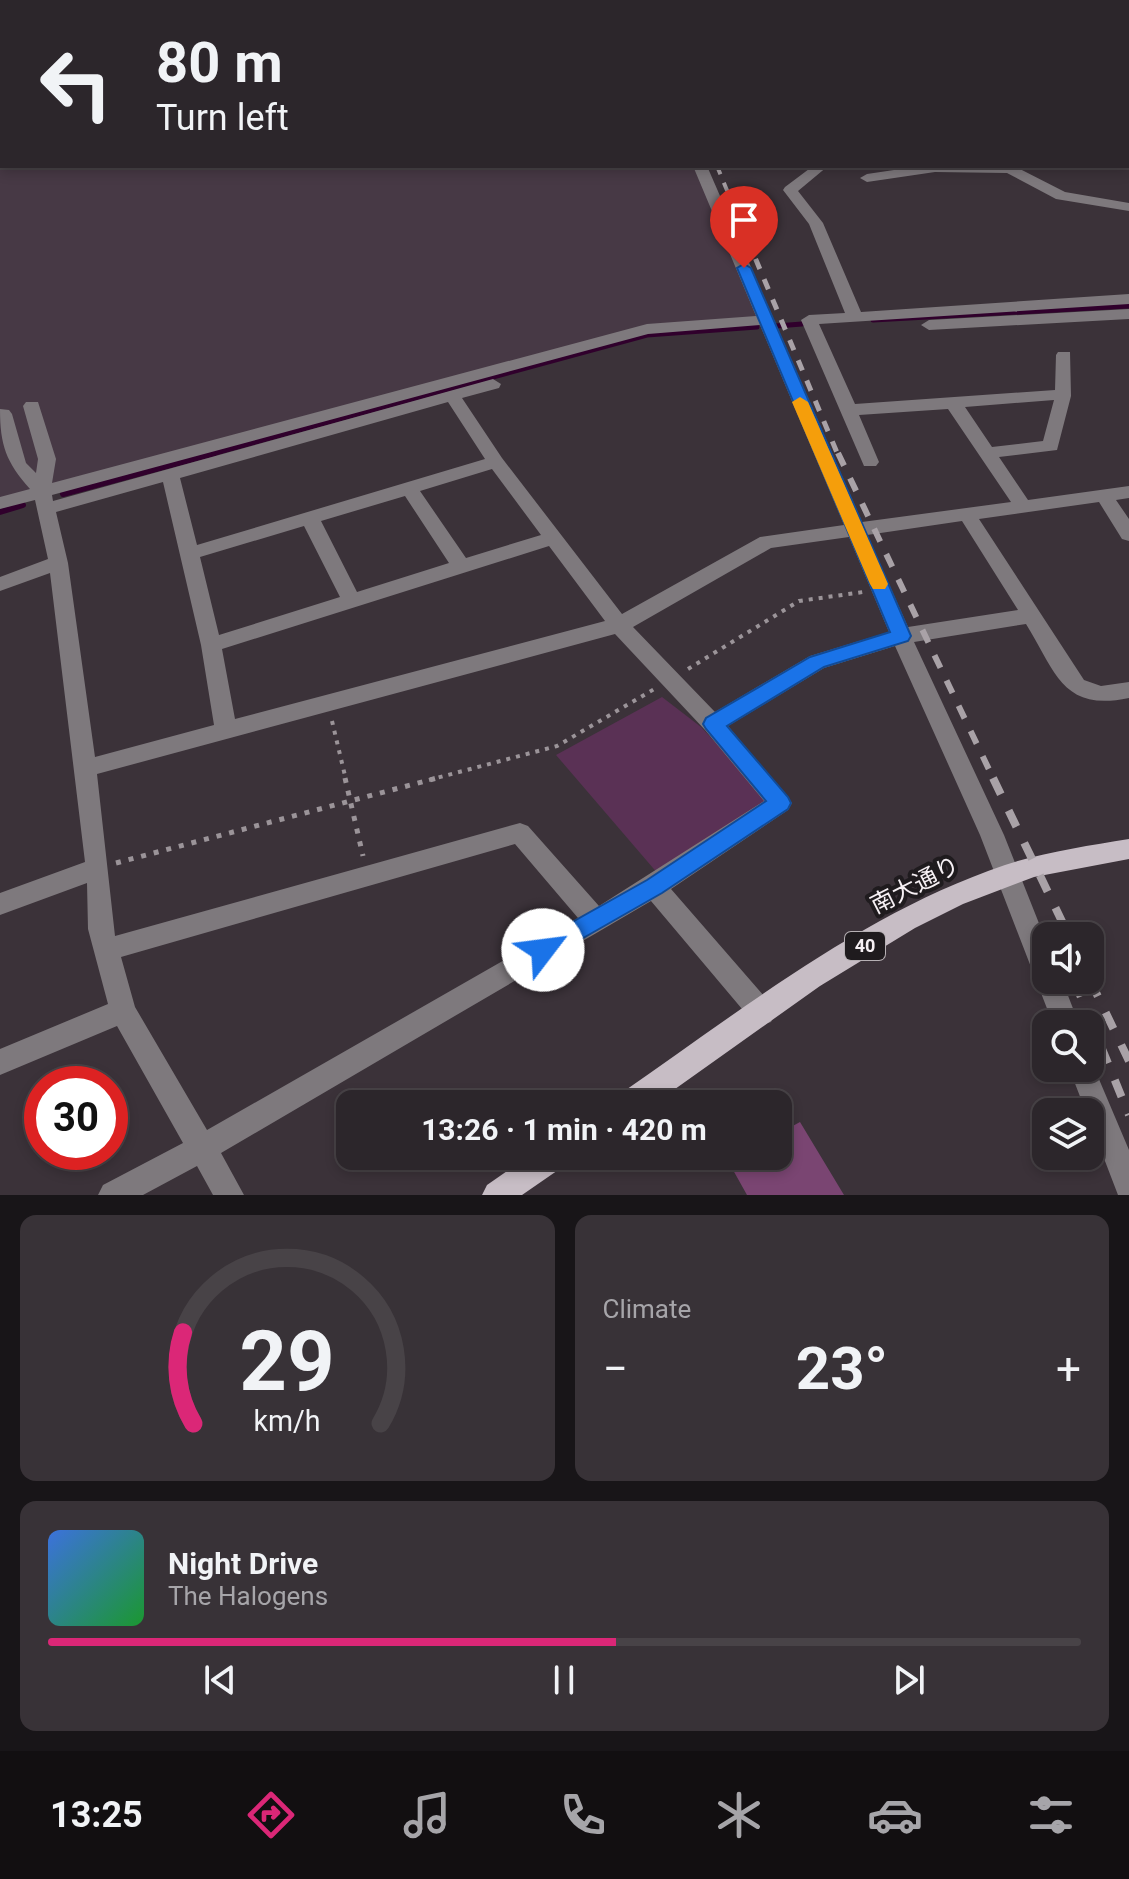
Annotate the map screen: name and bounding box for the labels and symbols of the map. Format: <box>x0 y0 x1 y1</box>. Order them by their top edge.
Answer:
pin <box>710 186 778 268</box>
street label: 南大通り <box>866 851 964 919</box>
position arrow <box>501 908 585 992</box>
road number: 40 <box>845 932 885 960</box>
speed limit sign: 30 <box>24 1066 128 1170</box>

